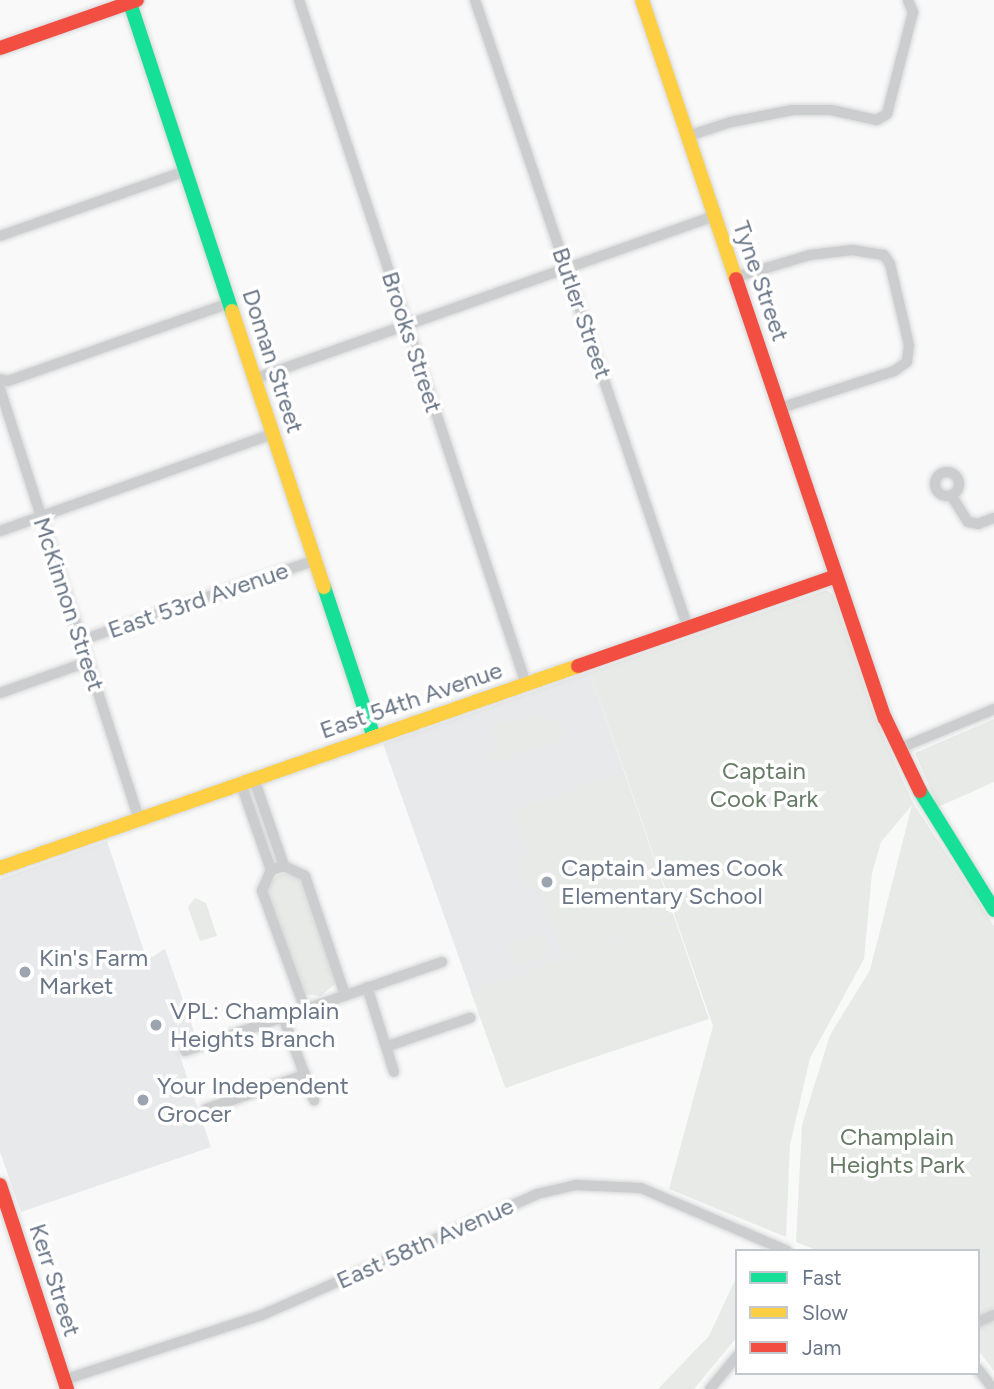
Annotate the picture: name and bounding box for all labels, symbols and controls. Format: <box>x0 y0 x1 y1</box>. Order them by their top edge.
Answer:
street label: Tyne Street <box>727 217 795 345</box>
street label: Butler Street <box>546 244 618 382</box>
street label: Brooks Street <box>376 268 448 416</box>
street label: Doman Street <box>236 285 310 437</box>
street label: McKinnon Street <box>27 514 111 694</box>
street label: East 53rd Avenue <box>104 556 292 644</box>
street label: East 54th Avenue <box>316 655 506 745</box>
park label: Captain Cook Park <box>710 757 818 813</box>
place label: Captain James Cook Elementary School <box>561 854 783 910</box>
marker: Captain James Cook Elementary School <box>539 874 555 890</box>
place label: Kin's Farm Market <box>39 944 148 1000</box>
marker: Kin's Farm Market <box>17 964 33 980</box>
place label: VPL: Champlain Heights Branch <box>170 997 339 1053</box>
marker: VPL: Champlain Heights Branch <box>148 1017 164 1033</box>
place label: Your Independent Grocer <box>157 1072 349 1128</box>
marker: Your Independent Grocer <box>135 1092 151 1108</box>
park label: Champlain Heights Park <box>829 1123 965 1179</box>
street label: East 58th Avenue <box>332 1191 518 1295</box>
street label: Kerr Street <box>23 1220 87 1340</box>
legend <box>735 1249 980 1375</box>
text: Fast <box>802 1265 842 1290</box>
text: Slow <box>802 1300 848 1325</box>
text: Jam <box>802 1335 841 1360</box>

